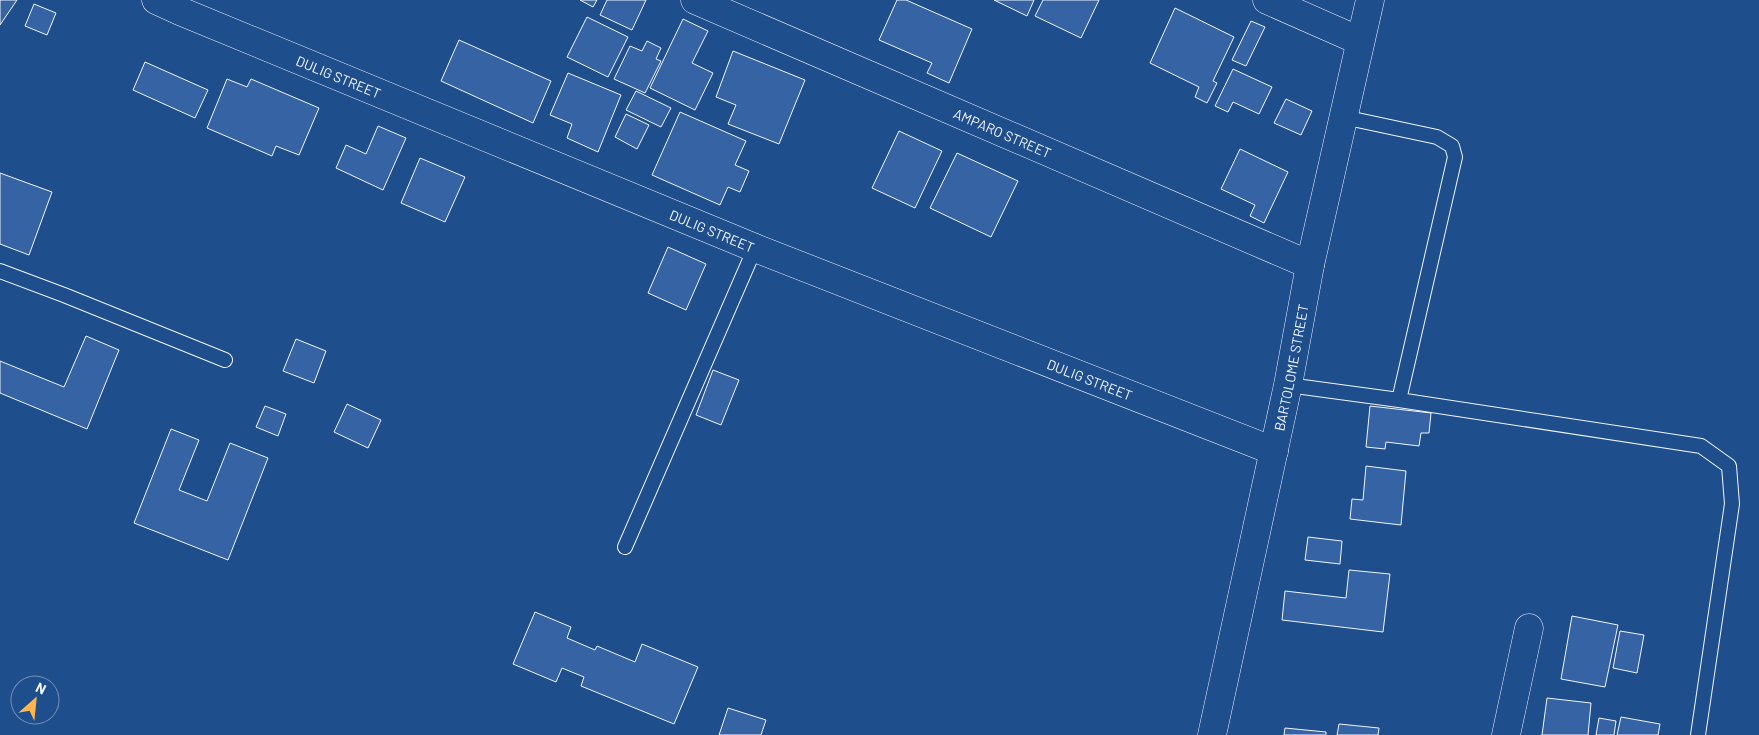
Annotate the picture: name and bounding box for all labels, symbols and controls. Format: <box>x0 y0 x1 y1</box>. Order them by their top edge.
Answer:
street label: DULIG STREET <box>294 51 384 101</box>
street label: AMPARO STREET <box>951 104 1054 161</box>
street label: DULIG STREET <box>667 205 757 255</box>
street label: BARTOLOME STREET <box>1270 303 1311 432</box>
street label: DULIG STREET <box>1045 355 1135 403</box>
north arrow <box>10 675 60 725</box>
text: N <box>33 678 49 698</box>

